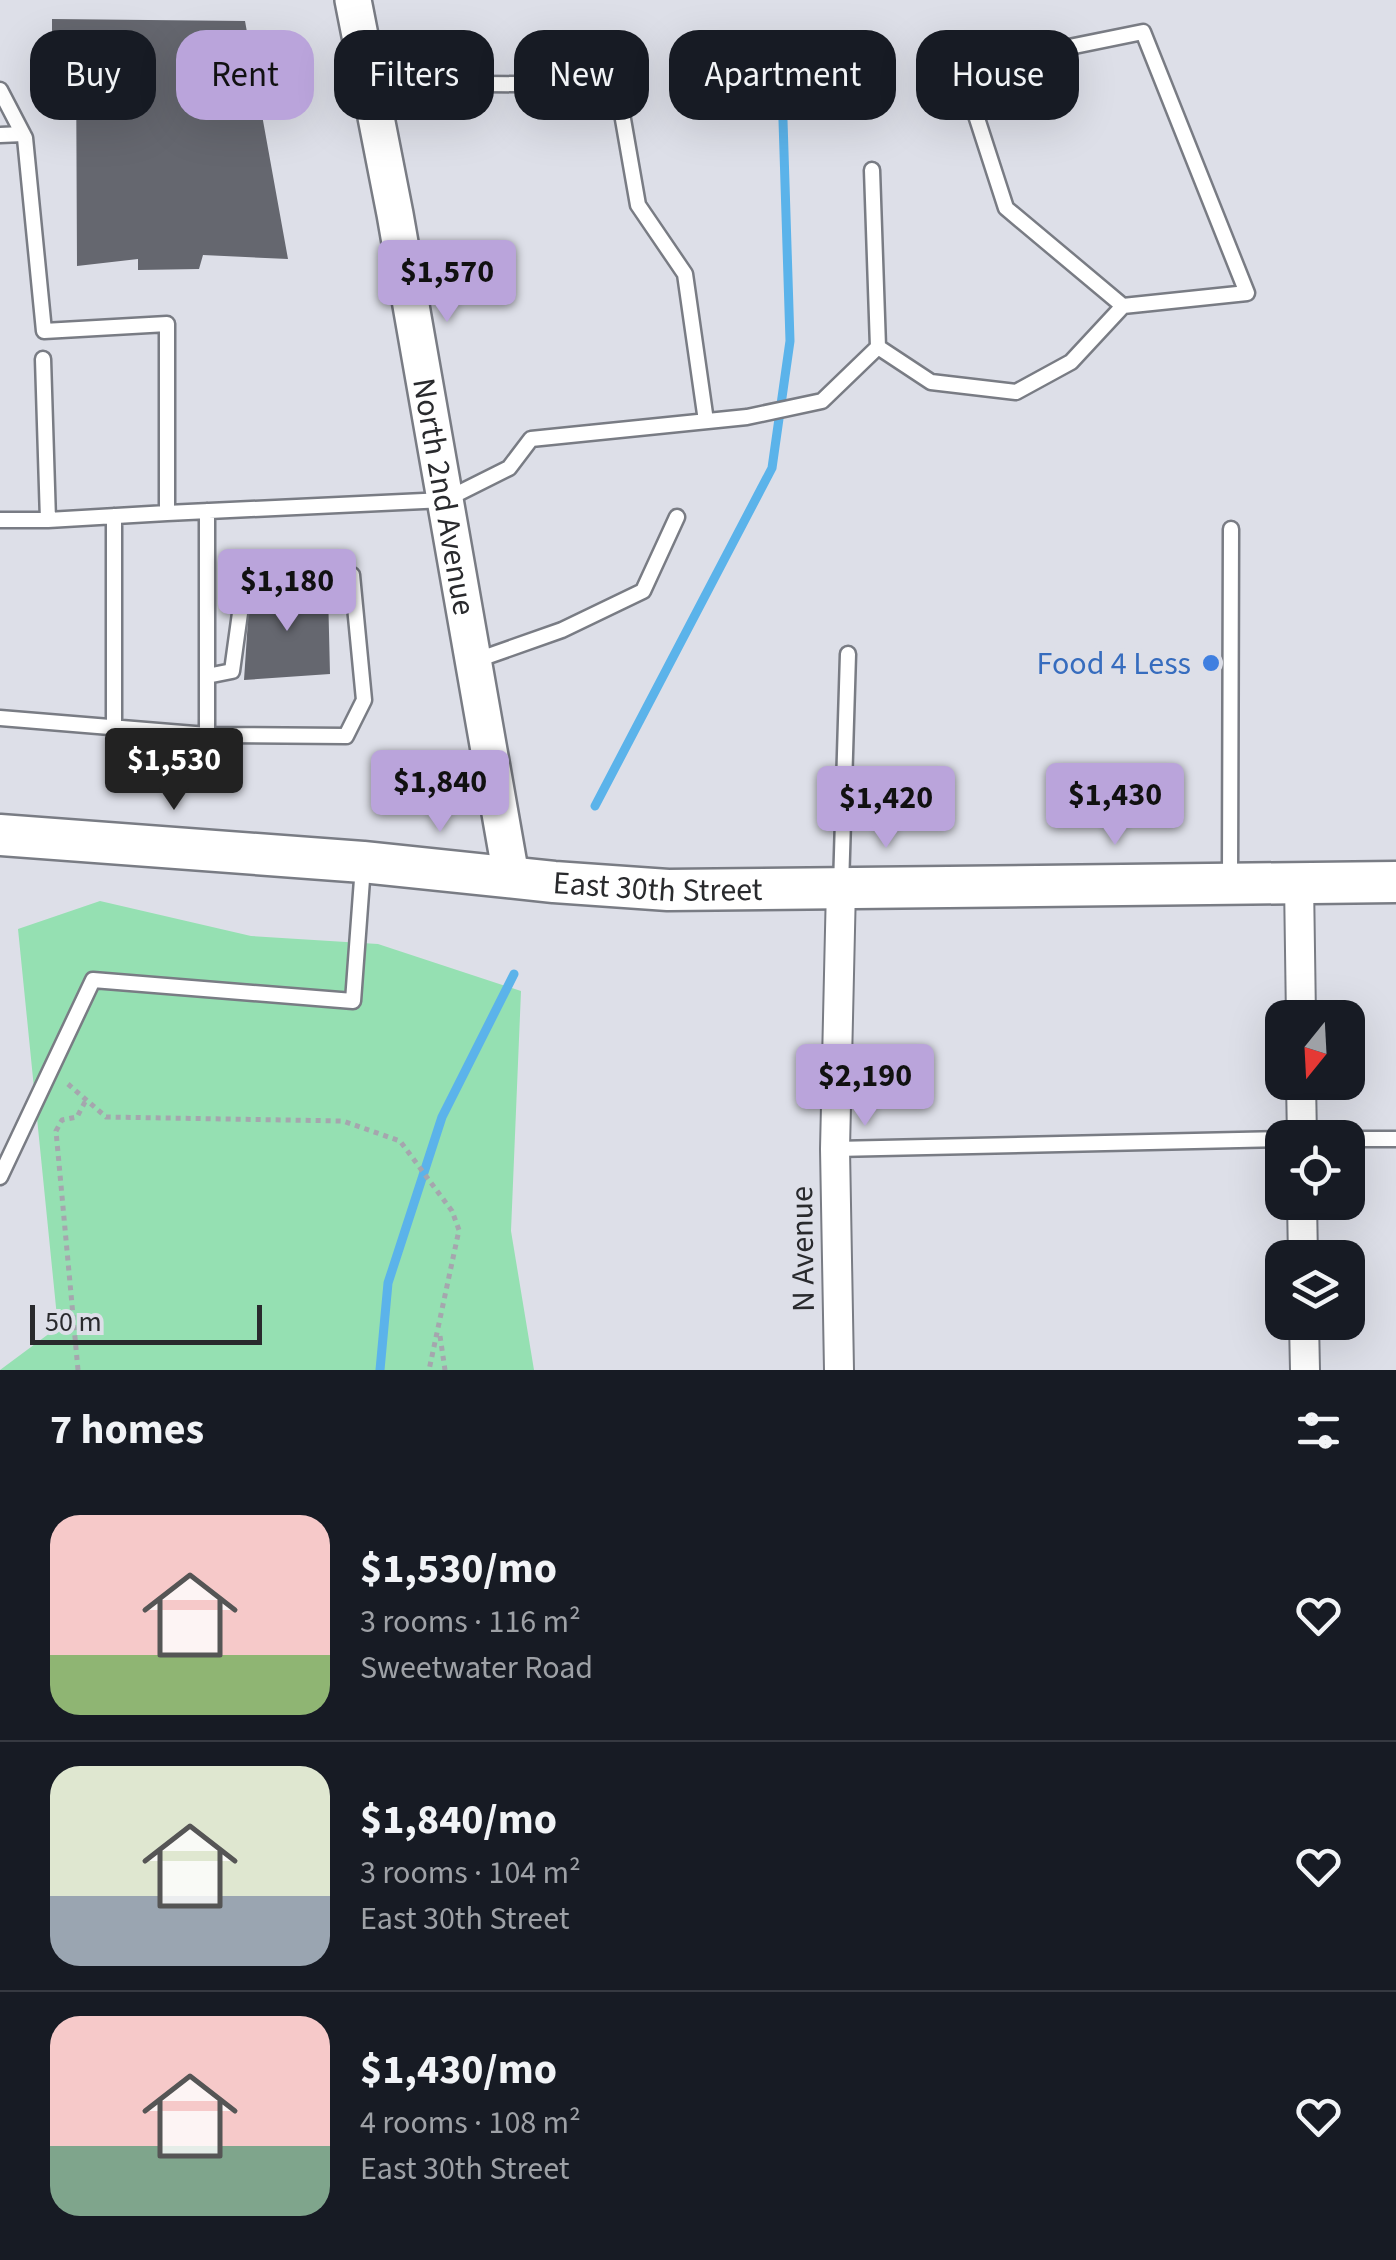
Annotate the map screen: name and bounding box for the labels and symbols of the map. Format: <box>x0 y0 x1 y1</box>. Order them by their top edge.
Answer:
pin: $1,570 <box>366 240 528 325</box>
street label: North 2nd Avenue <box>400 375 487 619</box>
pin: $1,180 <box>206 549 368 634</box>
place label: Food 4 Less <box>1037 641 1191 687</box>
marker: Food 4 Less <box>1200 652 1222 674</box>
pin: $1,530 <box>93 728 255 813</box>
pin: $1,840 <box>359 750 521 835</box>
pin: $1,430 <box>1034 763 1196 848</box>
pin: $1,420 <box>805 766 967 851</box>
street label: East 30th Street <box>551 860 763 914</box>
north arrow <box>1265 1000 1365 1100</box>
pin: $2,190 <box>784 1044 946 1129</box>
street label: N Avenue <box>779 1186 827 1312</box>
scale bar <box>30 1300 262 1344</box>

